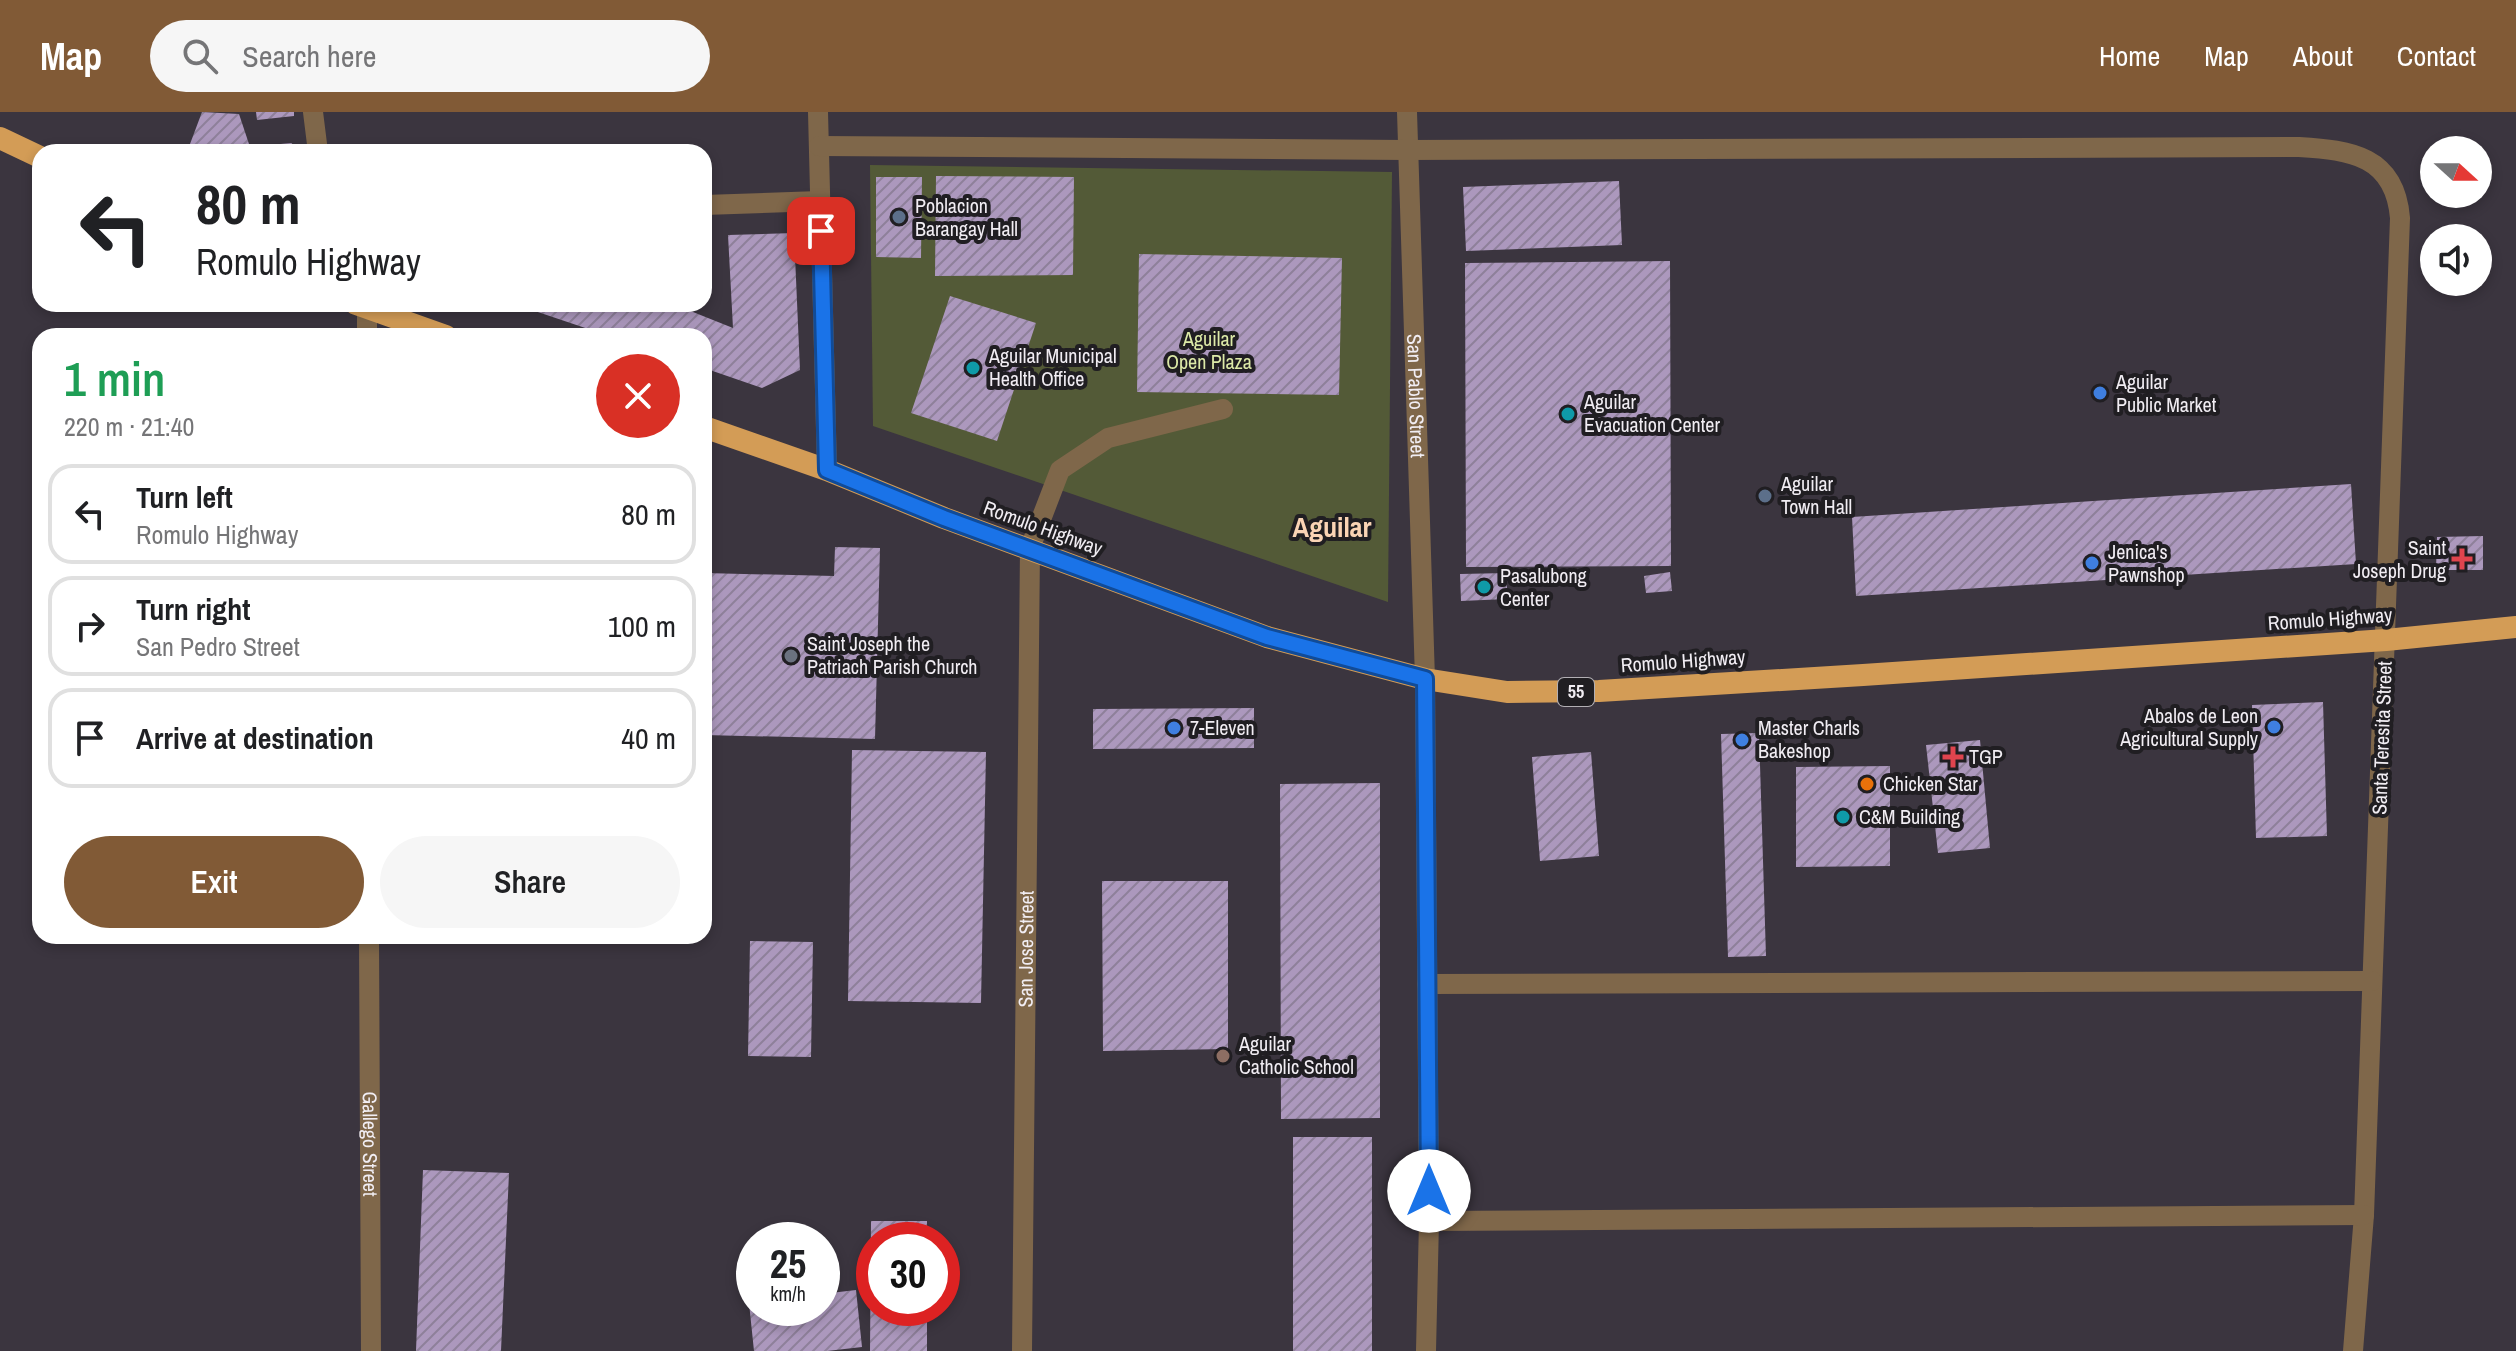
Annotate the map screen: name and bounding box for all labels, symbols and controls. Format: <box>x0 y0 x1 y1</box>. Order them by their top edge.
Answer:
search box <box>150 20 710 92</box>
text: Map <box>40 31 102 82</box>
icon: search <box>178 34 222 78</box>
text: Search here <box>242 36 376 76</box>
text: Home <box>2099 37 2160 75</box>
text: Map <box>2204 37 2249 75</box>
text: About <box>2293 37 2353 75</box>
text: Contact <box>2397 37 2476 75</box>
north arrow <box>2420 136 2492 208</box>
map controls <box>2420 136 2492 296</box>
text: 80 m <box>196 166 301 241</box>
icon: left <box>64 176 168 280</box>
place label: Poblacion Barangay Hall <box>915 192 1018 242</box>
pin <box>787 197 855 265</box>
marker: Poblacion Barangay Hall <box>890 208 908 226</box>
icon: arrive <box>799 209 843 253</box>
button: sound <box>2420 224 2492 296</box>
text: Romulo Highway <box>196 238 421 286</box>
park label: Aguilar Open Plaza <box>1166 325 1252 375</box>
street label: San Pablo Street <box>1401 333 1432 459</box>
place label: Aguilar Municipal Health Office <box>988 342 1117 392</box>
text: 1 min <box>64 346 165 411</box>
button: close <box>596 354 680 438</box>
marker: Aguilar Municipal Health Office <box>964 359 982 377</box>
place label: Aguilar Public Market <box>2115 368 2217 418</box>
marker: Aguilar Public Market <box>2091 384 2109 402</box>
place label: Aguilar Evacuation Center <box>1583 388 1720 438</box>
marker: Aguilar Evacuation Center <box>1559 405 1577 423</box>
text: 220 m · 21:40 <box>64 409 194 444</box>
place label: Aguilar Town Hall <box>1780 470 1852 520</box>
text: Turn left <box>136 477 233 517</box>
marker: Aguilar Town Hall <box>1756 487 1774 505</box>
icon: left <box>68 492 112 536</box>
street label: Romulo Highway <box>980 493 1107 562</box>
text: 80 m <box>621 494 676 534</box>
district label: Aguilar <box>1292 508 1372 546</box>
text: Romulo Highway <box>136 517 298 552</box>
place label: Saint Joseph Drug <box>2353 534 2446 584</box>
place label: Jenica's Pawnshop <box>2108 538 2185 588</box>
marker: Saint Joseph Drug <box>2453 550 2471 568</box>
marker: Jenica's Pawnshop <box>2083 554 2101 572</box>
place label: Pasalubong Center <box>1500 562 1587 612</box>
marker: Pasalubong Center <box>1475 578 1493 596</box>
text: Turn right <box>136 589 250 629</box>
street label: Romulo Highway <box>2267 601 2394 636</box>
icon: right <box>68 604 112 648</box>
text: 100 m <box>608 606 676 646</box>
text: San Pedro Street <box>136 629 300 664</box>
place label: Saint Joseph the Patriach Parish Church <box>807 630 977 680</box>
street label: Romulo Highway <box>1620 643 1747 678</box>
marker: Saint Joseph the Patriach Parish Church <box>782 647 800 665</box>
street label: Santa Teresita Street <box>2365 660 2398 815</box>
road number: 55 <box>1558 678 1594 706</box>
place label: Abalos de Leon Agricultural Supply <box>2119 702 2259 752</box>
place label: 7-Eleven <box>1190 714 1255 741</box>
place label: Master Charls Bakeshop <box>1758 714 1860 764</box>
icon: arrive <box>68 716 112 760</box>
text: Arrive at destination <box>136 718 374 758</box>
text: 40 m <box>621 718 676 758</box>
marker: Abalos de Leon Agricultural Supply <box>2265 718 2283 736</box>
marker: 7-Eleven <box>1165 719 1183 737</box>
marker: Master Charls Bakeshop <box>1733 731 1751 749</box>
place label: TGP <box>1969 743 2003 770</box>
marker: TGP <box>1944 748 1962 766</box>
place label: Chicken Star <box>1883 770 1978 797</box>
marker: Chicken Star <box>1858 775 1876 793</box>
place label: C&M Building <box>1859 803 1960 830</box>
marker: C&M Building <box>1834 808 1852 826</box>
button: Exit <box>64 836 364 928</box>
button: Share <box>380 836 680 928</box>
street label: San Jose Street <box>1011 890 1040 1008</box>
place label: Aguilar Catholic School <box>1238 1030 1354 1080</box>
marker: Aguilar Catholic School <box>1214 1047 1232 1065</box>
street label: Gallego Street <box>357 1091 384 1197</box>
position arrow <box>1387 1149 1471 1233</box>
speed limit sign: 30 <box>856 1222 960 1326</box>
text: 25 <box>770 1237 806 1290</box>
text: km/h <box>770 1280 806 1307</box>

